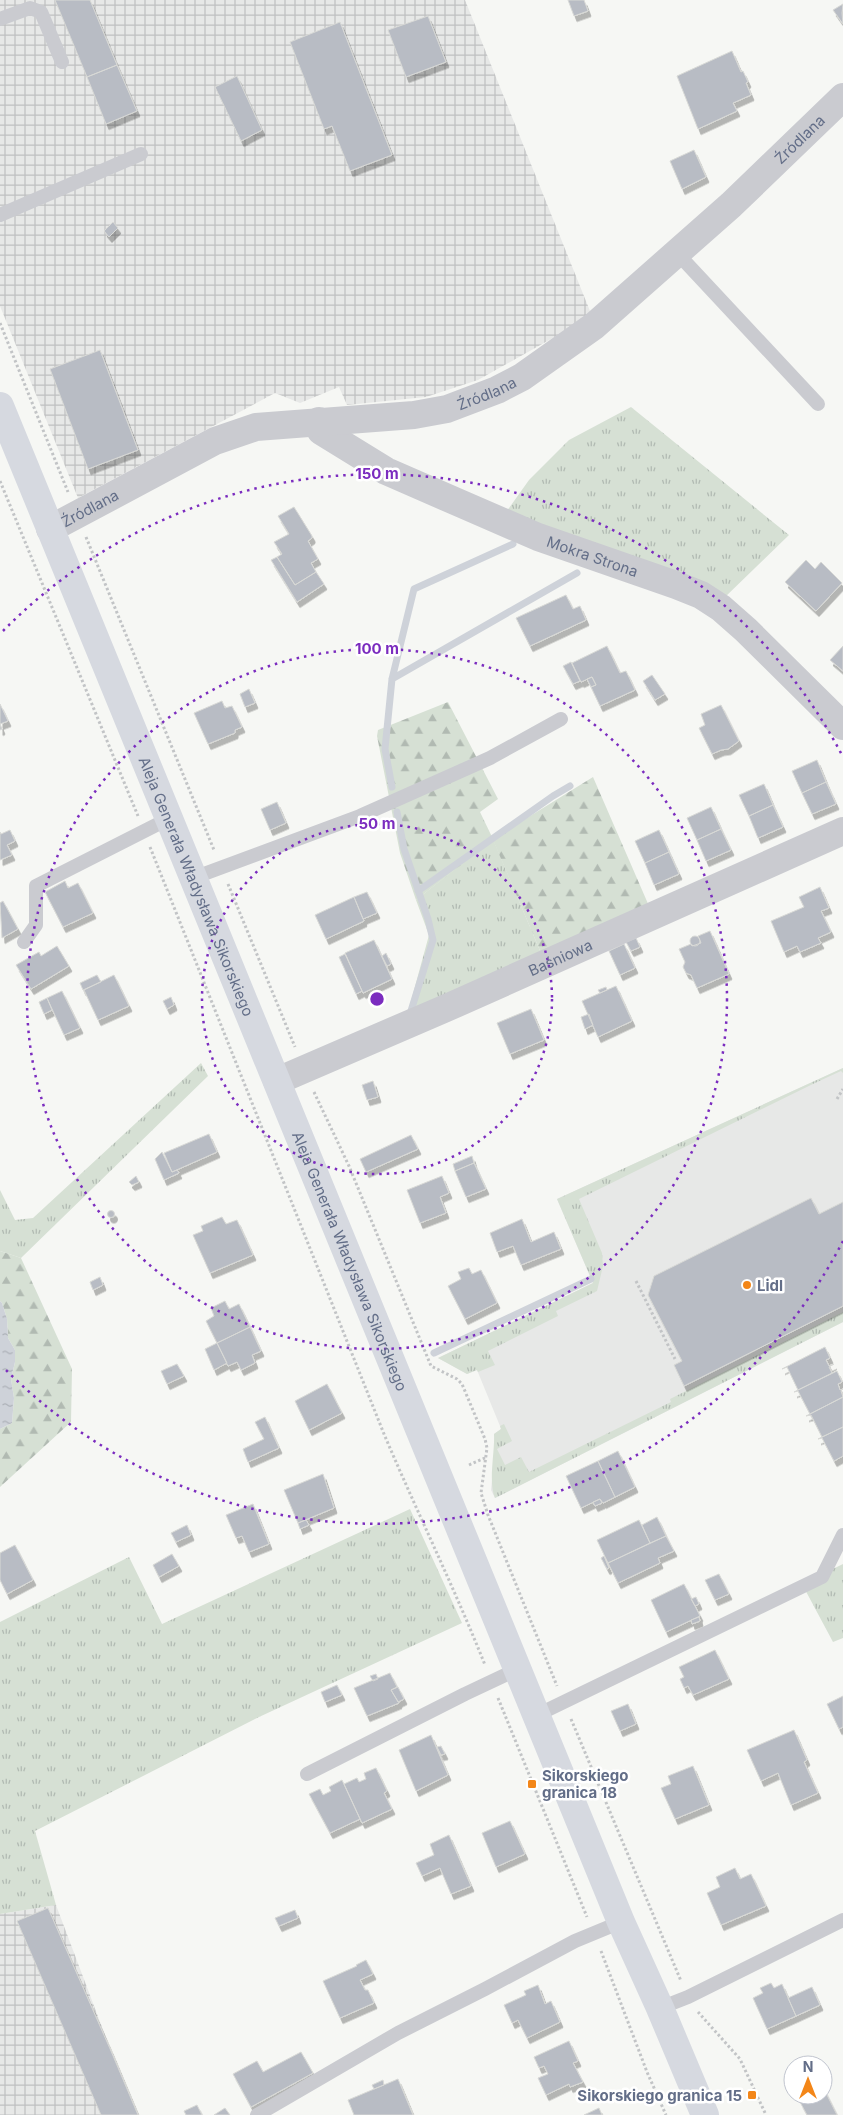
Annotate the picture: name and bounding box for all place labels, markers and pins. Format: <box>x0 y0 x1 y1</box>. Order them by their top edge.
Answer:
centre of rings <box>368 990 386 1008</box>
place label: Lidl <box>757 1276 783 1295</box>
marker: Lidl <box>741 1279 753 1291</box>
place label: Sikorskiego granica 18 <box>542 1766 628 1802</box>
marker: Sikorskiego granica 18 <box>526 1778 538 1790</box>
place label: Sikorskiego granica 15 <box>577 2086 742 2105</box>
marker: Sikorskiego granica 15 <box>746 2089 758 2101</box>

